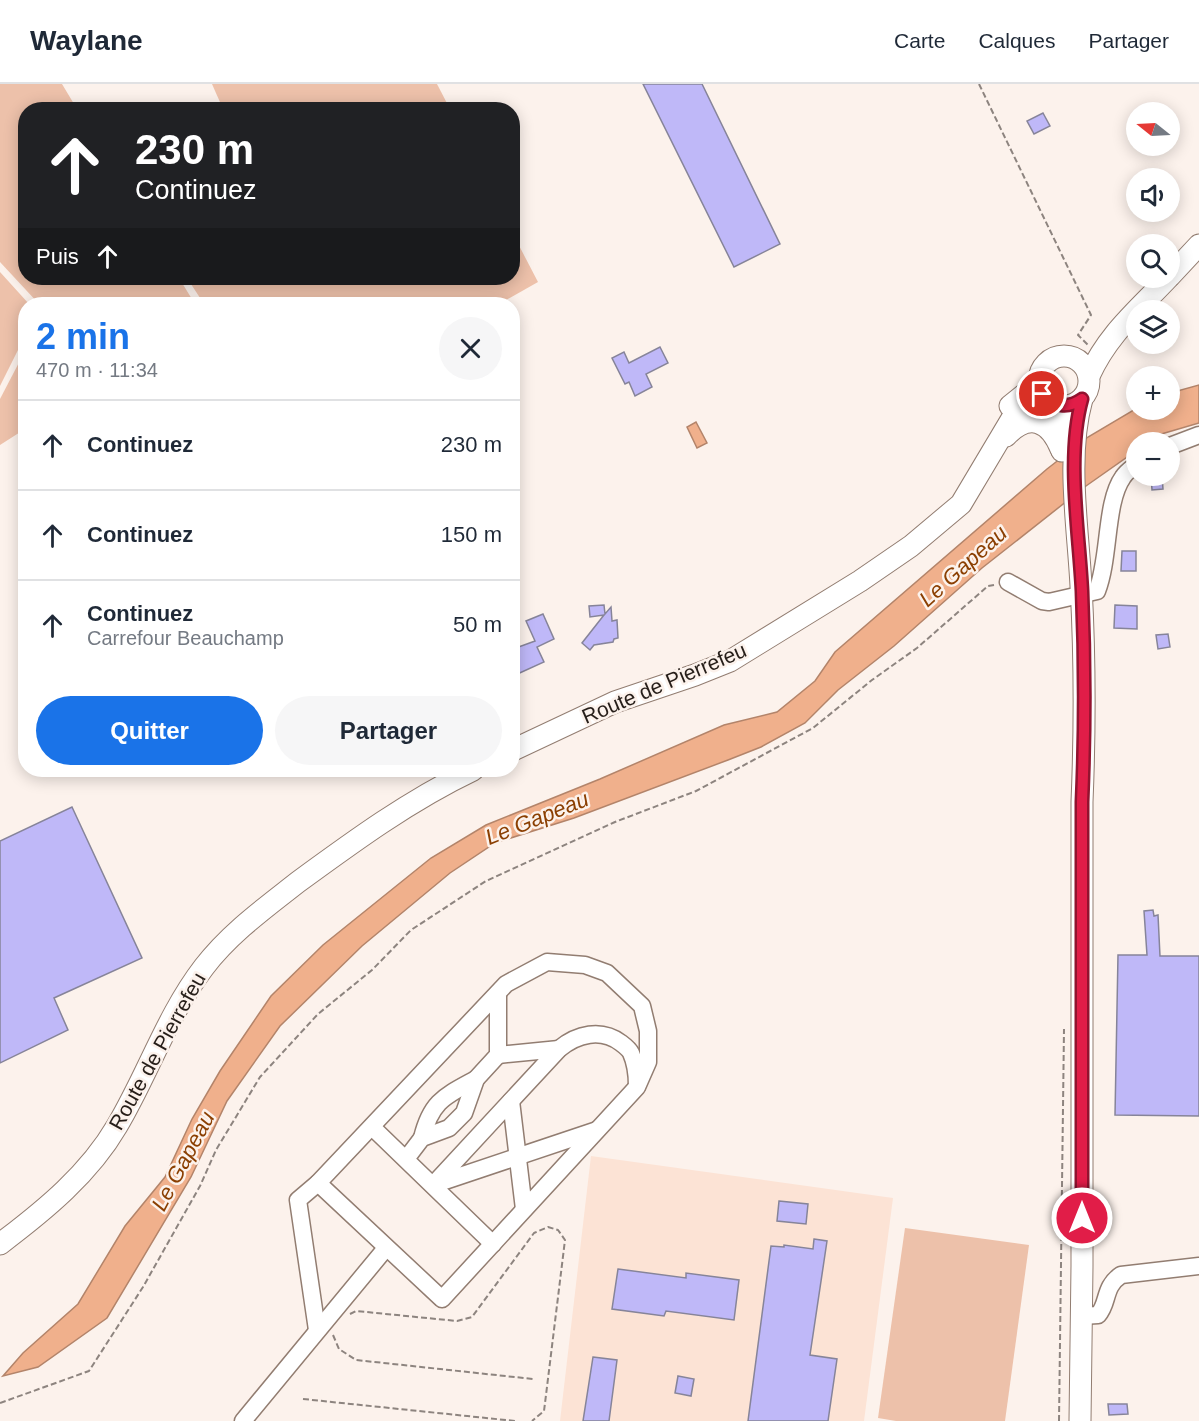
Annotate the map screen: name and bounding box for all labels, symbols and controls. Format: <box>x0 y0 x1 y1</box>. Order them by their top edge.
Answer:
text: Waylane <box>30 25 143 56</box>
text: Carte <box>894 29 945 52</box>
text: Calques <box>978 29 1055 52</box>
text: Partager <box>1088 29 1169 52</box>
north arrow <box>1126 102 1180 156</box>
map controls <box>1126 102 1180 486</box>
icon: ahead <box>36 126 114 204</box>
text: 230 m <box>135 126 254 173</box>
button: sound <box>1126 168 1180 222</box>
text: Continuez <box>135 175 257 205</box>
button: search <box>1126 234 1180 288</box>
icon: ahead <box>91 240 124 273</box>
text: Puis <box>36 244 79 269</box>
button: layers <box>1126 300 1180 354</box>
text: 2 min <box>36 316 130 357</box>
button: close <box>439 317 502 380</box>
text: 470 m · 11:34 <box>36 359 158 381</box>
button: + <box>1126 366 1180 420</box>
pin <box>1016 368 1067 419</box>
icon: arrive <box>1025 377 1058 410</box>
icon: ahead <box>36 429 69 462</box>
text: Continuez <box>87 432 193 457</box>
text: 230 m <box>441 432 502 457</box>
button: − <box>1126 432 1180 486</box>
icon: ahead <box>36 519 69 552</box>
water label: Le Gapeau <box>914 520 1012 612</box>
text: Continuez <box>87 522 193 547</box>
text: 150 m <box>441 522 502 547</box>
text: Continuez <box>87 601 193 626</box>
icon: ahead <box>36 609 69 642</box>
text: 50 m <box>453 612 502 637</box>
text: Carrefour Beauchamp <box>87 627 284 649</box>
street label: Route de Pierrefeu <box>578 638 750 728</box>
button: Quitter <box>36 696 263 765</box>
button: Partager <box>275 696 502 765</box>
water label: Le Gapeau <box>482 786 592 850</box>
street label: Route de Pierrefeu <box>104 968 210 1134</box>
water label: Le Gapeau <box>146 1107 220 1215</box>
position arrow <box>1050 1186 1114 1250</box>

